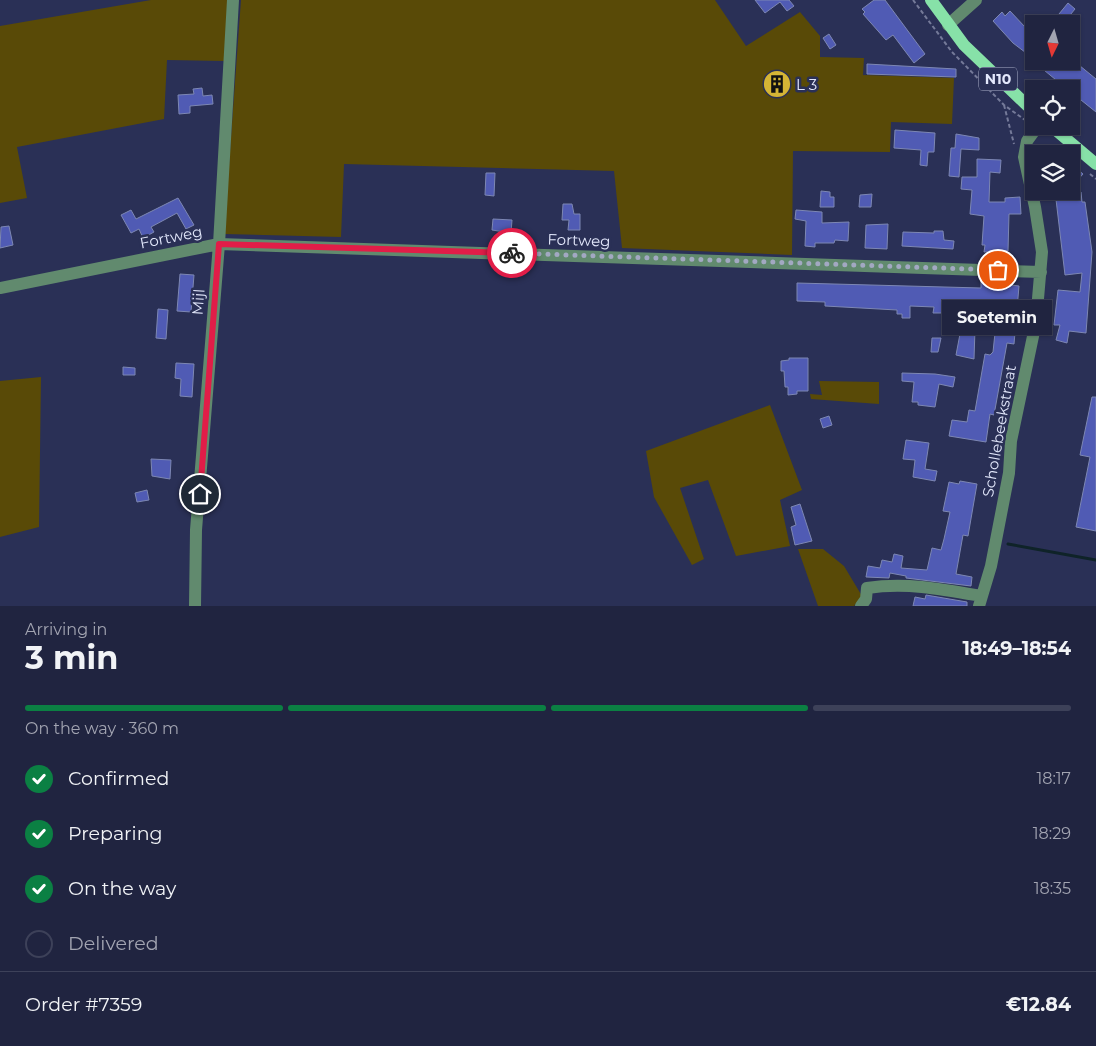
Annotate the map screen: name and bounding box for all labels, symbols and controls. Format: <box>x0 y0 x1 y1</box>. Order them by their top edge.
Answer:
north arrow <box>1025 15 1080 70</box>
map controls <box>1025 15 1080 200</box>
road number: N10 <box>979 68 1017 90</box>
building icon: L 3 <box>762 69 792 99</box>
place label: L 3 <box>796 75 817 94</box>
button: locate <box>1025 80 1080 135</box>
button: layers <box>1025 145 1080 200</box>
street label: Fortweg <box>138 222 204 252</box>
courier <box>487 228 537 278</box>
street label: Fortweg <box>547 229 611 251</box>
icon: bike <box>498 239 526 267</box>
pin <box>977 249 1019 291</box>
icon: bag <box>984 256 1012 284</box>
street label: Mijl <box>188 288 208 316</box>
callout: Soetemin <box>943 300 1053 335</box>
text: Soetemin <box>957 308 1037 327</box>
street label: Schollebeekstraat <box>978 363 1020 499</box>
pin <box>179 473 221 515</box>
icon: home <box>186 480 214 508</box>
text: Arriving in <box>25 620 107 639</box>
text: 18:49–18:54 <box>962 637 1071 660</box>
text: 3 min <box>25 638 118 677</box>
text: On the way · 360 m <box>25 719 179 738</box>
icon: check <box>25 765 53 793</box>
text: Confirmed <box>68 767 169 790</box>
text: 18:17 <box>1036 769 1071 788</box>
icon: check <box>25 820 53 848</box>
text: Preparing <box>68 822 163 845</box>
text: 18:29 <box>1033 824 1071 843</box>
icon: check <box>25 875 53 903</box>
text: On the way <box>68 877 176 900</box>
text: 18:35 <box>1034 879 1071 898</box>
text: Delivered <box>68 932 159 955</box>
text: Order #7359 <box>25 993 142 1016</box>
text: €12.84 <box>1006 993 1071 1016</box>

